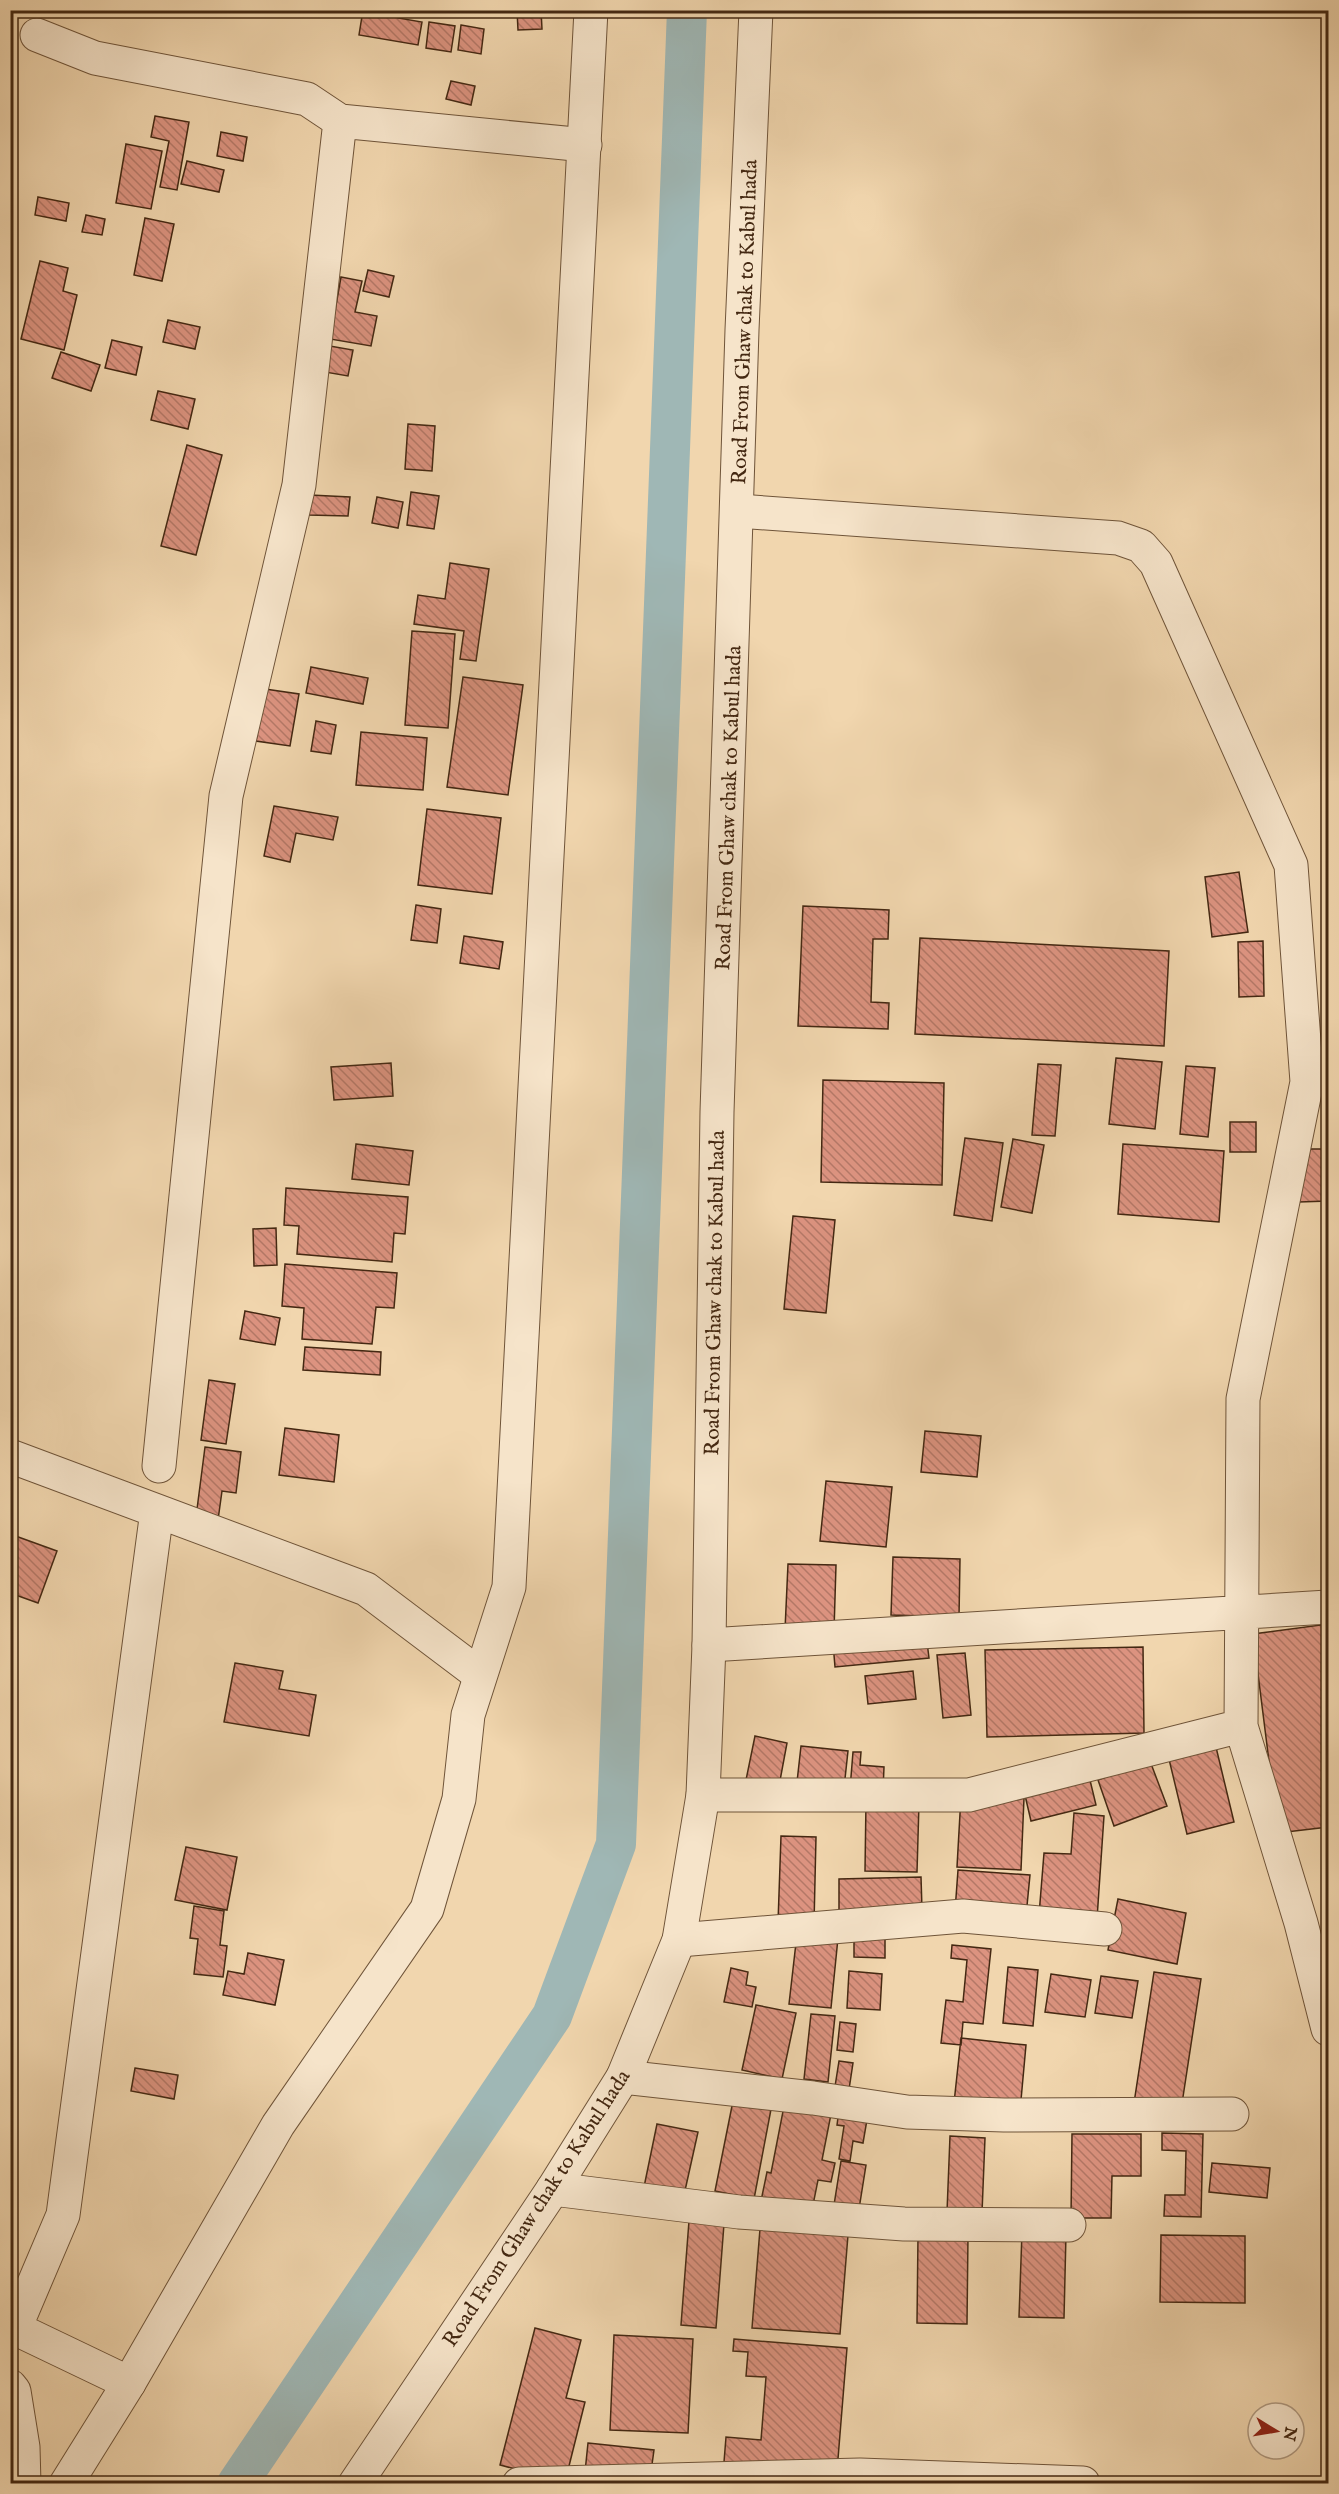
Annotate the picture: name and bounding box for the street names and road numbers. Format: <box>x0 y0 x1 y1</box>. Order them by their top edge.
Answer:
street label: Road From Ghaw chak to Kabul hada <box>726 158 765 485</box>
street label: Road From Ghaw chak to Kabul hada <box>710 644 749 971</box>
street label: Road From Ghaw chak to Kabul hada <box>699 1129 732 1456</box>
street label: Road From Ghaw chak to Kabul hada <box>437 2064 638 2353</box>

